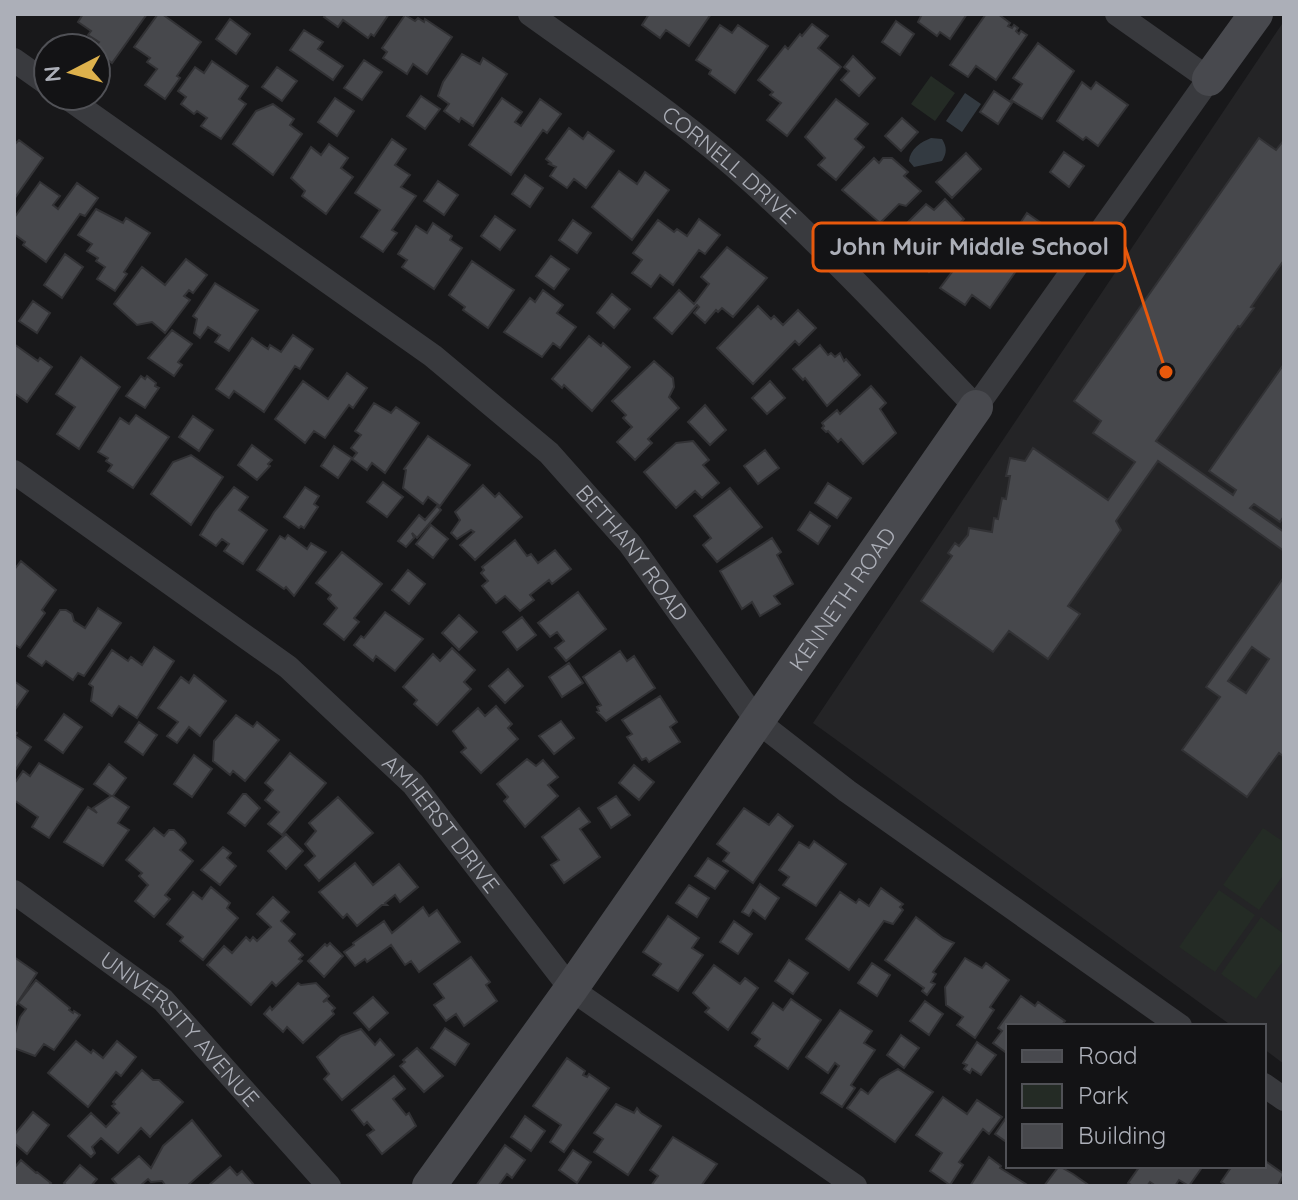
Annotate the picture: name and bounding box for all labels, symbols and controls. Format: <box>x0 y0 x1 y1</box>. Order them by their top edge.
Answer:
north arrow <box>32 32 112 112</box>
text: N <box>37 65 67 84</box>
street label: CORNELL DRIVE <box>657 100 802 230</box>
callout: John Muir Middle School <box>813 223 1125 271</box>
text: John Muir Middle School <box>829 231 1109 261</box>
street label: BETHANY ROAD <box>570 479 695 626</box>
street label: KENNETH ROAD <box>783 522 902 676</box>
street label: AMHERST DRIVE <box>377 749 506 898</box>
street label: UNIVERSITY AVENUE <box>95 945 265 1112</box>
legend <box>1006 1024 1266 1168</box>
text: Road <box>1078 1040 1138 1070</box>
text: Park <box>1078 1080 1129 1110</box>
text: Building <box>1078 1120 1166 1150</box>

